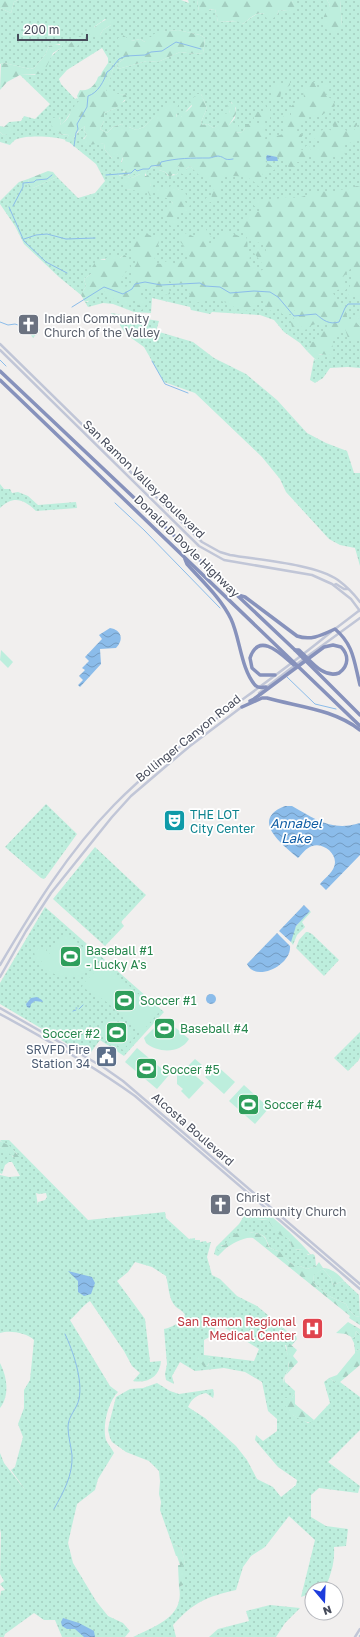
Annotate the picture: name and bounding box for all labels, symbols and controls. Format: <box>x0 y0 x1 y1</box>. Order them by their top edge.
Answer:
scale bar <box>18 16 87 42</box>
text: 200 m <box>24 22 59 37</box>
place label: Indian Community Church of the Valley <box>44 311 160 340</box>
church icon: Indian Community Church of the Valley <box>16 312 42 338</box>
street label: San Ramon Valley Boulevard <box>80 417 208 541</box>
street label: Donald D Doyle Highway <box>131 492 243 600</box>
street label: Bollinger Canyon Road <box>132 691 244 785</box>
place label: THE LOT City Center <box>190 807 255 836</box>
theatre icon: THE LOT City Center <box>161 808 187 834</box>
water label: Annabel Lake <box>270 815 323 846</box>
place label: Baseball #1 - Lucky A's <box>86 943 153 972</box>
sports icon: Baseball #1 - Lucky A's <box>57 944 83 970</box>
sports icon: Soccer #1 <box>112 987 138 1013</box>
place label: Soccer #1 <box>140 993 197 1008</box>
sports icon: Baseball #4 <box>152 1015 178 1041</box>
sports icon: Soccer #2 <box>103 1020 129 1046</box>
place label: Baseball #4 <box>180 1021 248 1036</box>
place label: Soccer #2 <box>42 1026 100 1041</box>
place label: SRVFD Fire Station 34 <box>26 1042 90 1071</box>
public building icon: SRVFD Fire Station 34 <box>93 1043 119 1069</box>
sports icon: Soccer #5 <box>134 1056 160 1082</box>
place label: Soccer #5 <box>162 1062 220 1077</box>
street label: Alcosta Boulevard <box>149 1089 237 1169</box>
sports icon: Soccer #4 <box>236 1091 262 1117</box>
place label: Soccer #4 <box>264 1097 322 1112</box>
place label: Christ Community Church <box>236 1190 347 1219</box>
church icon: Christ Community Church <box>207 1191 233 1217</box>
place label: San Ramon Regional Medical Center <box>177 1314 296 1343</box>
hospital icon: San Ramon Regional Medical Center <box>299 1315 325 1341</box>
north arrow <box>304 1581 344 1621</box>
text: N <box>321 1603 333 1618</box>

